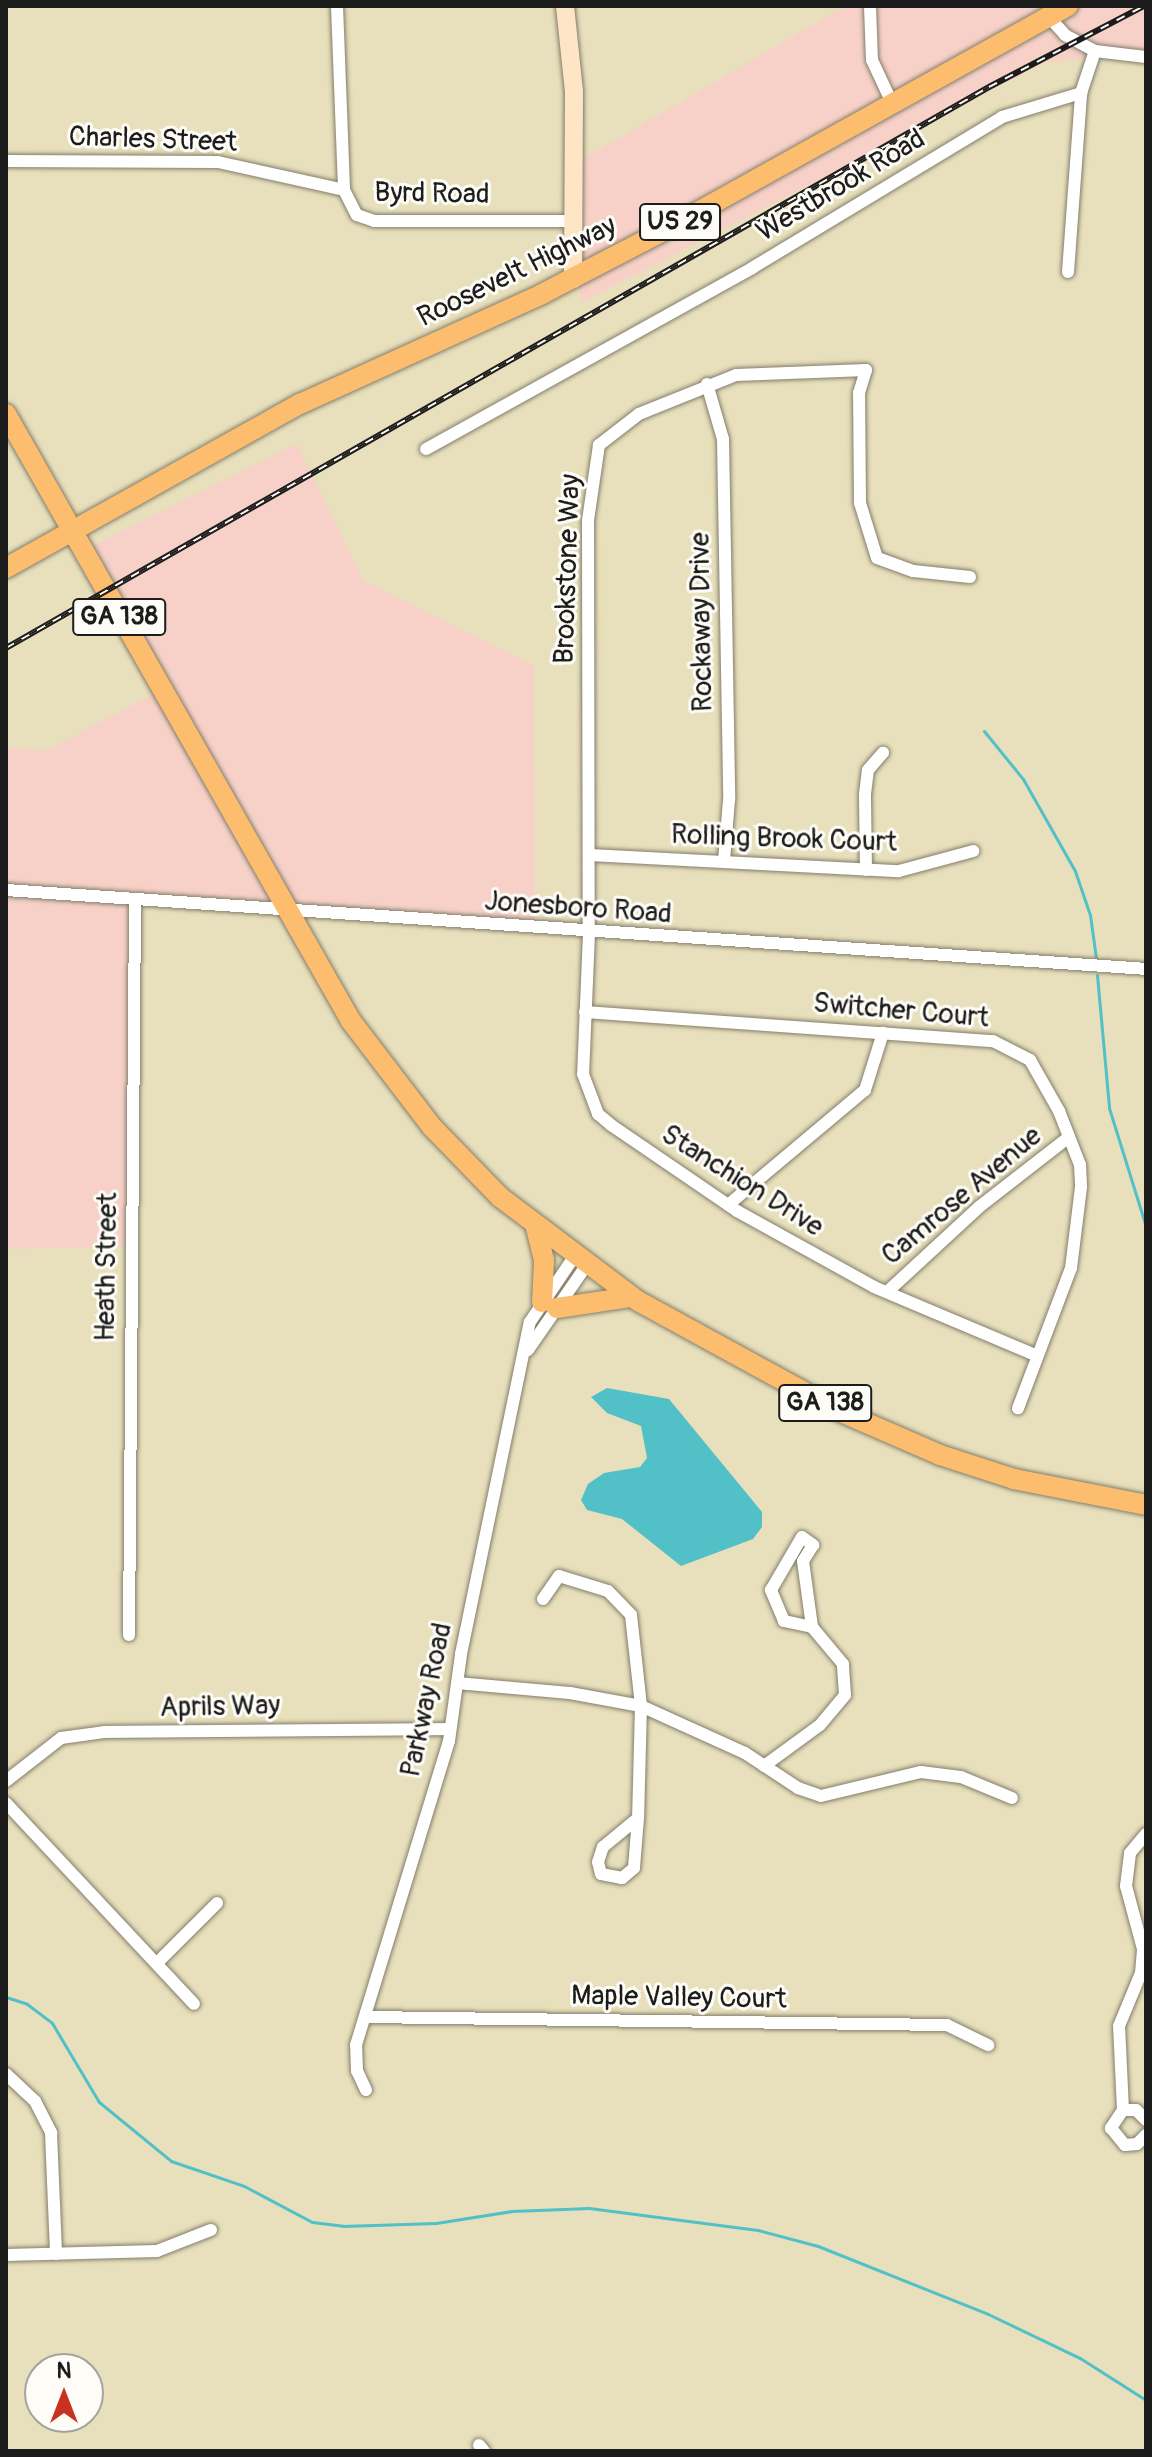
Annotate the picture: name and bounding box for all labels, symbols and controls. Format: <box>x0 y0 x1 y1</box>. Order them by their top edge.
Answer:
street label: Charles Street <box>68 120 238 160</box>
street label: Westbrook Road <box>751 123 931 249</box>
street label: Byrd Road <box>374 176 490 212</box>
road number: US 29 <box>638 200 722 244</box>
street label: Roosevelt Highway <box>412 209 622 335</box>
street label: Brookstone Way <box>548 473 588 665</box>
street label: Rockaway Drive <box>684 532 720 712</box>
road number: GA 138 <box>71 595 167 639</box>
street label: Rolling Brook Court <box>670 818 898 860</box>
street label: Jonesboro Road <box>483 885 673 931</box>
street label: Switcher Court <box>812 987 990 1035</box>
street label: Stanchion Drive <box>655 1118 829 1244</box>
street label: Camrose Avenue <box>875 1119 1049 1273</box>
street label: Heath Street <box>89 1192 125 1342</box>
road number: GA 138 <box>777 1381 873 1425</box>
street label: Parkway Road <box>394 1620 460 1780</box>
street label: Aprils Way <box>159 1689 281 1725</box>
street label: Maple Valley Court <box>571 1979 787 2017</box>
north arrow <box>24 2353 104 2433</box>
text: N <box>57 2357 71 2385</box>

